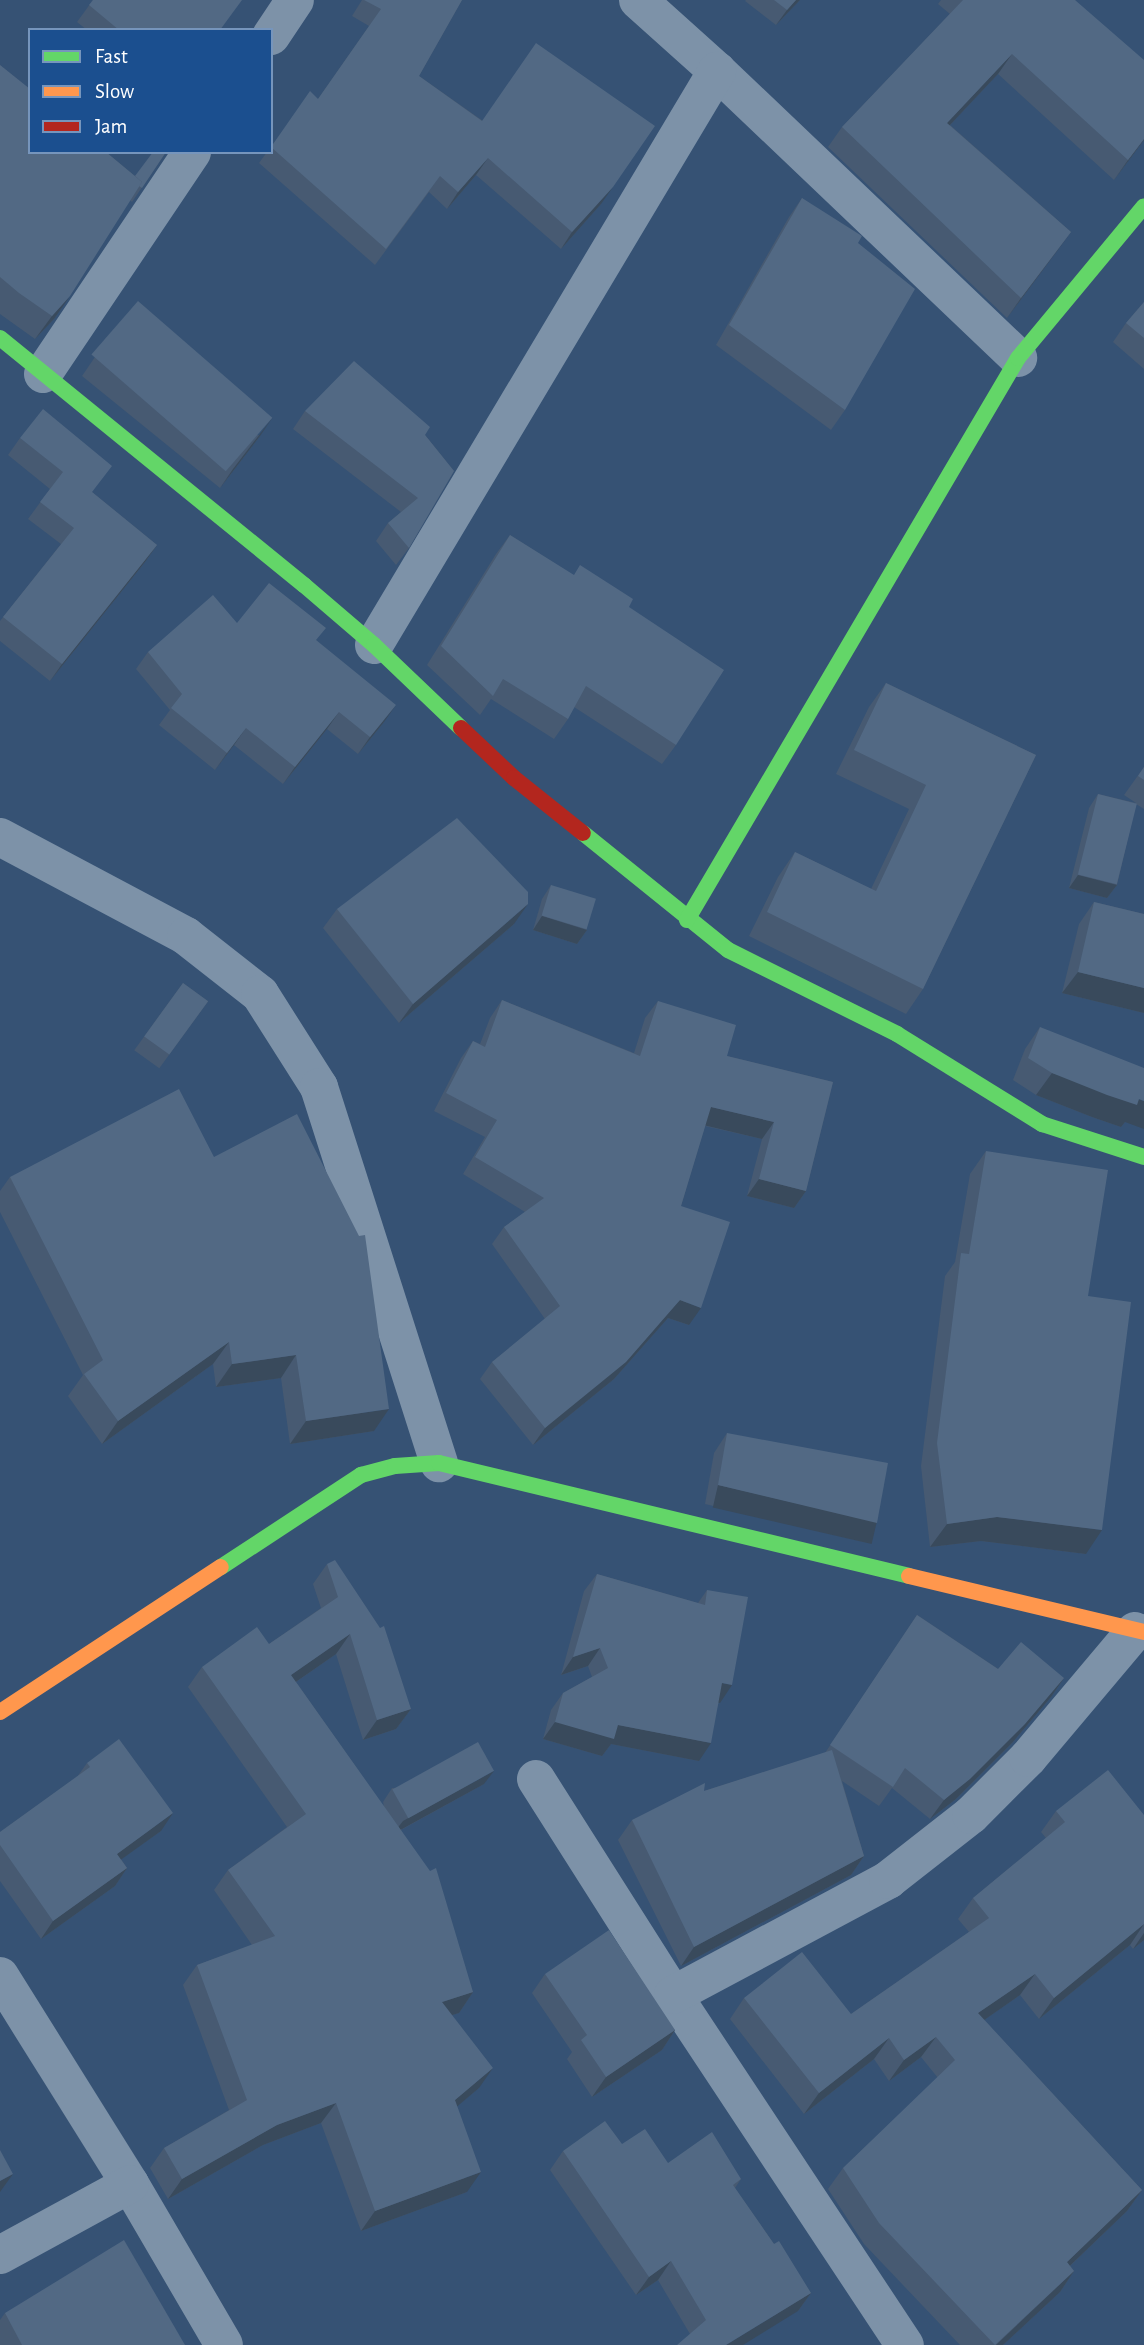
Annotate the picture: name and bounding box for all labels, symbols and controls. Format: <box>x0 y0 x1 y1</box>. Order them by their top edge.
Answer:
legend <box>28 28 273 154</box>
text: Fast <box>95 46 128 67</box>
text: Slow <box>95 81 134 102</box>
text: Jam <box>95 116 127 137</box>

